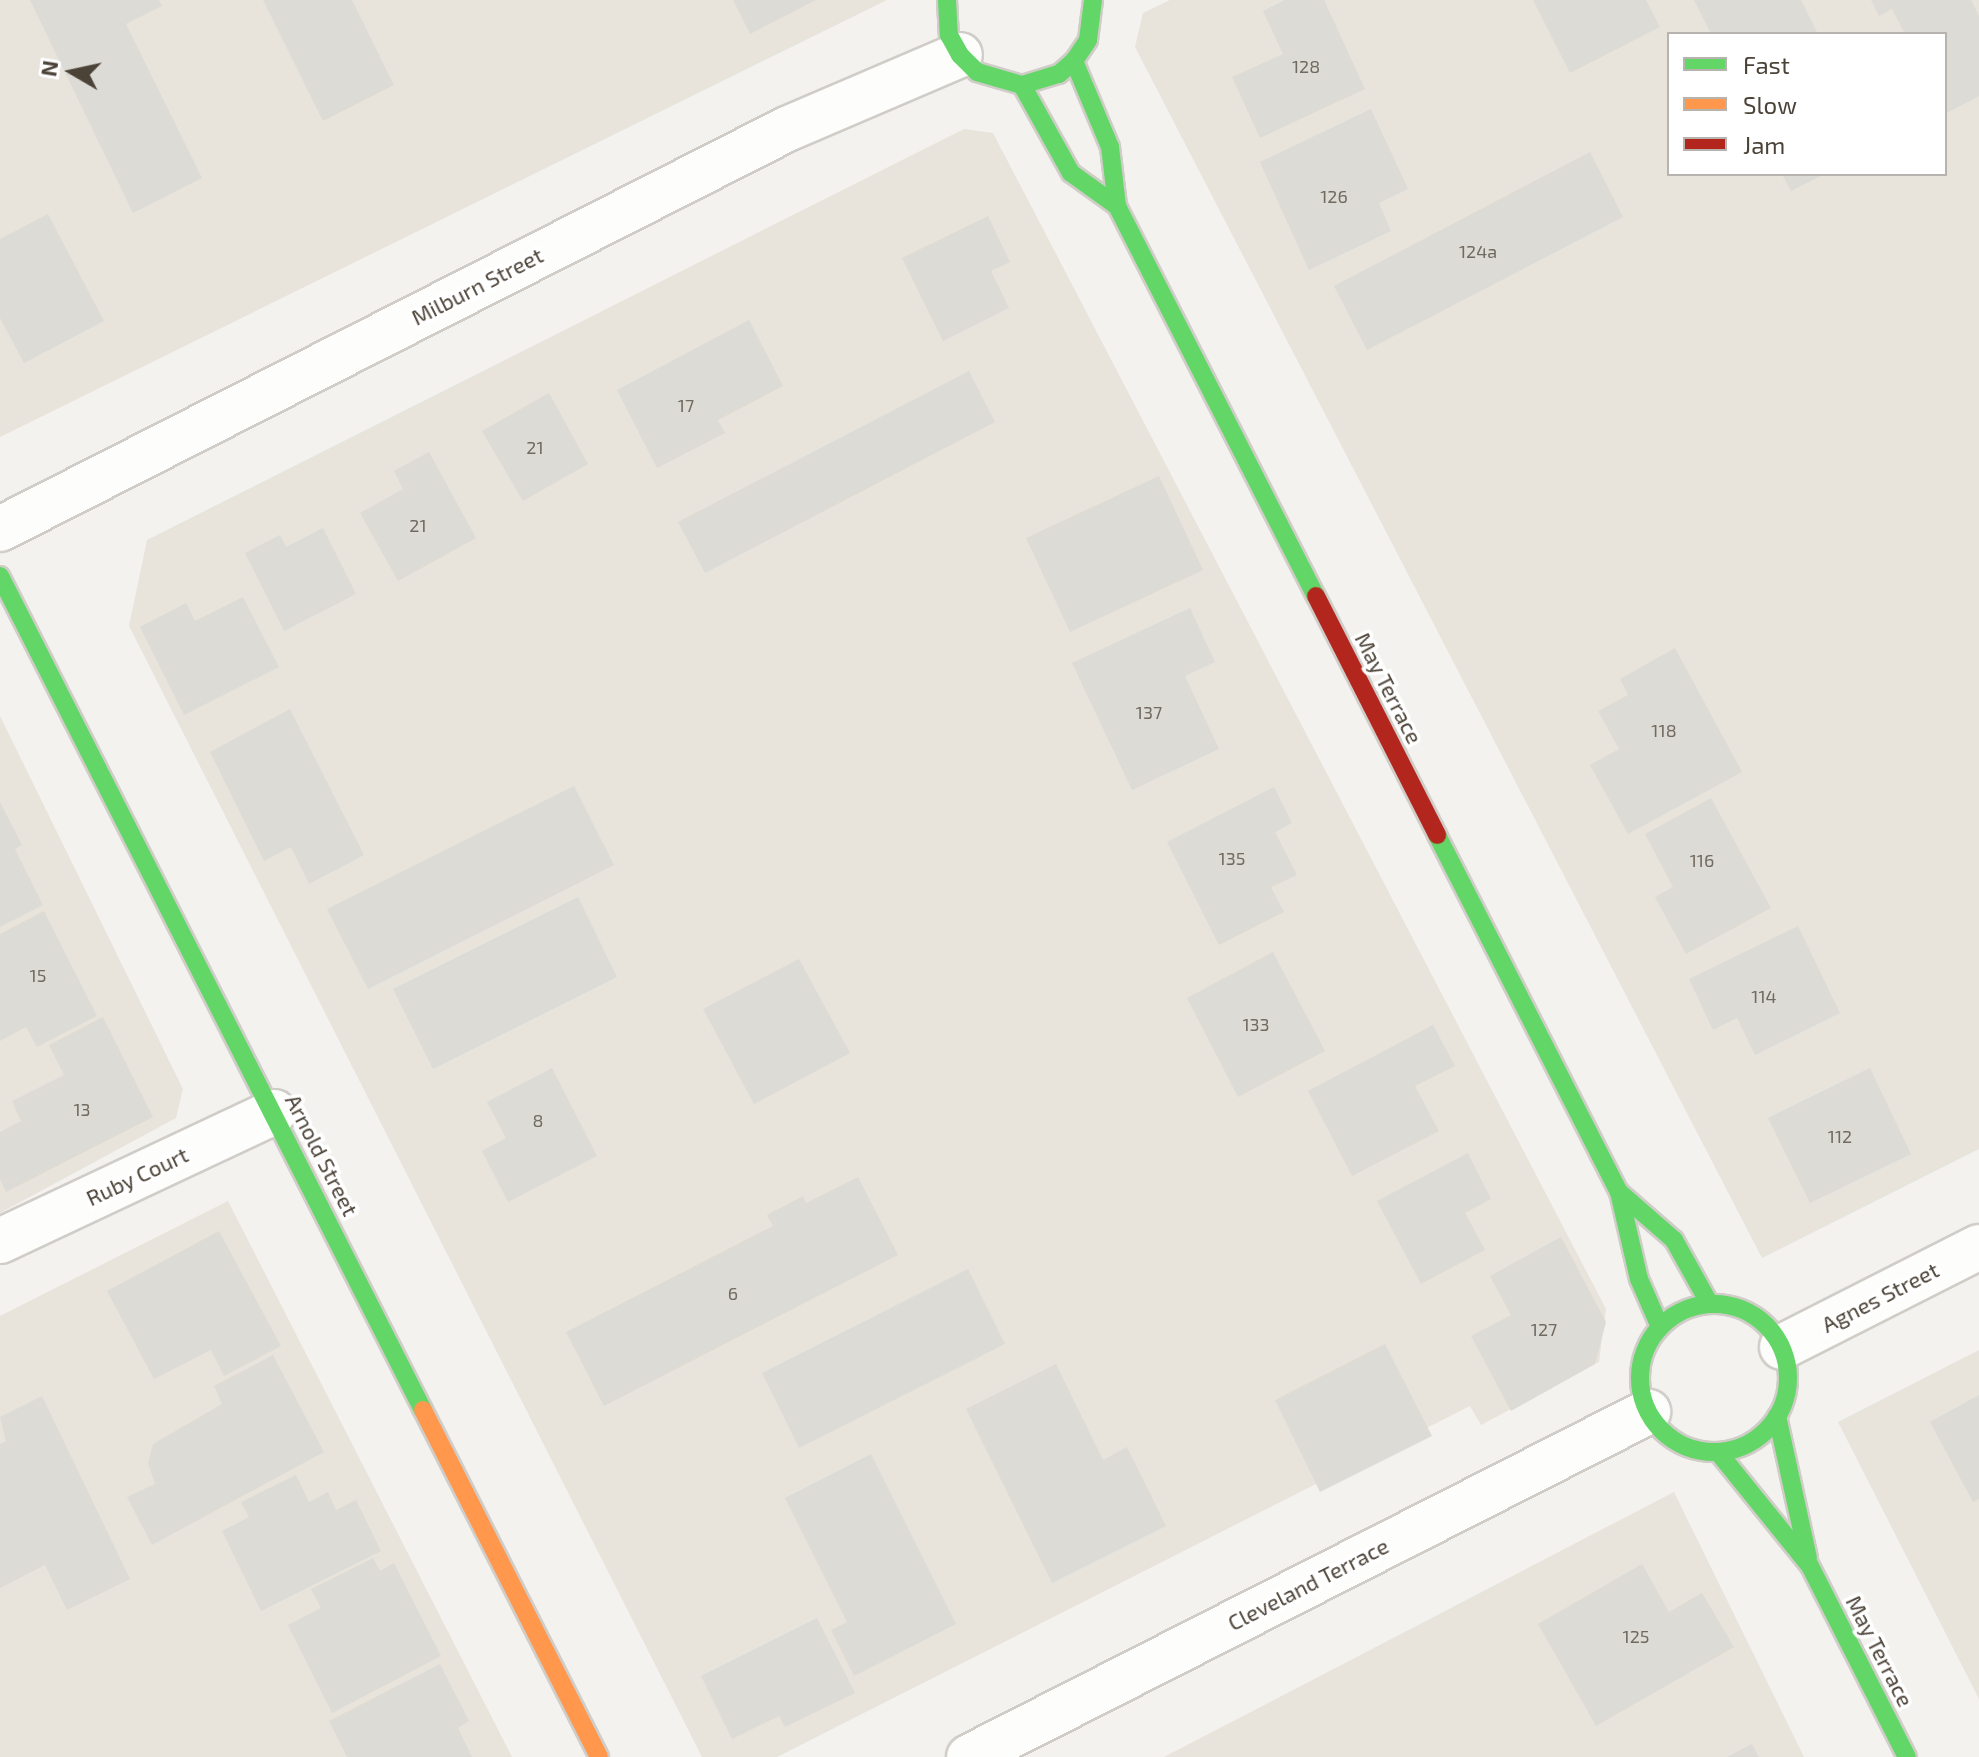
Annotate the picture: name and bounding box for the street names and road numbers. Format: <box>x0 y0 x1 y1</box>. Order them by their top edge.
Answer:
street label: Milburn Street <box>407 242 547 330</box>
street label: May Terrace <box>1350 628 1428 748</box>
street label: Arnold Street <box>280 1090 364 1220</box>
street label: Ruby Court <box>82 1141 192 1211</box>
street label: Agnes Street <box>1817 1256 1943 1338</box>
street label: Cleveland Terrace <box>1223 1532 1393 1636</box>
street label: May Terrace <box>1841 1591 1919 1711</box>

